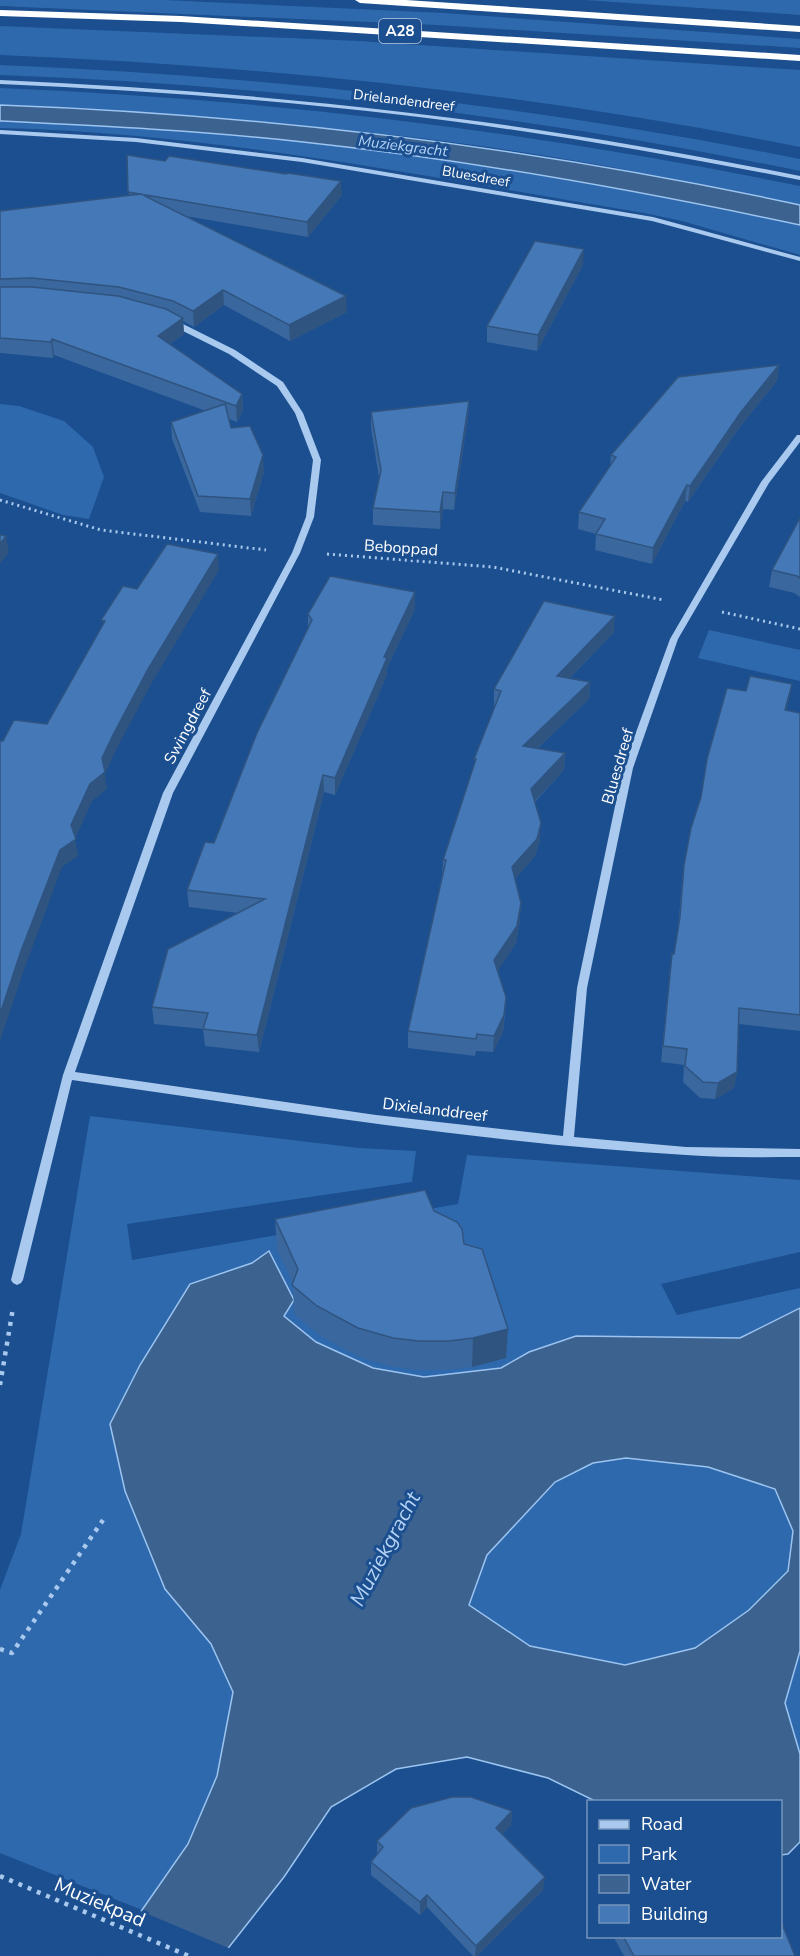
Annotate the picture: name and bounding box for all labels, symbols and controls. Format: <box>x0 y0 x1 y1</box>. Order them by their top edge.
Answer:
road number: A28 <box>379 19 421 43</box>
street label: Drielandendreef <box>352 85 456 116</box>
water label: Muziekgracht <box>357 131 449 161</box>
street label: Bluesdreef <box>441 161 512 192</box>
street label: Beboppad <box>363 534 439 562</box>
street label: Swingdreef <box>159 684 217 768</box>
street label: Bluesdreef <box>597 725 639 807</box>
street label: Dixielanddreef <box>381 1093 489 1127</box>
water label: Muziekgracht <box>343 1486 427 1611</box>
legend <box>587 1800 782 1938</box>
text: Road <box>641 1812 683 1836</box>
text: Park <box>641 1842 678 1866</box>
street label: Muziekpad <box>50 1871 150 1934</box>
text: Water <box>641 1872 692 1896</box>
text: Building <box>641 1902 708 1926</box>

